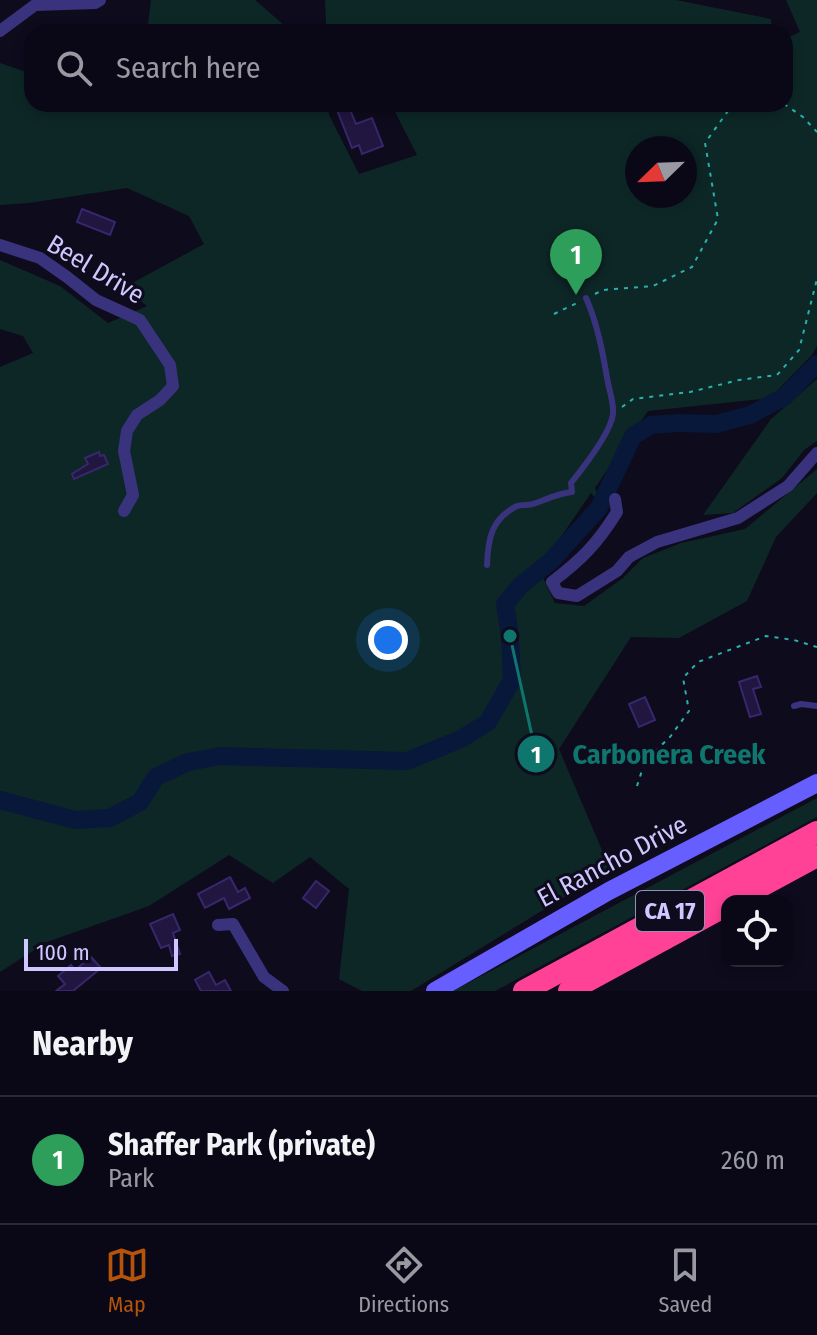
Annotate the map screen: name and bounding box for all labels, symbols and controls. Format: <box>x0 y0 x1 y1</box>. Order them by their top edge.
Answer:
search box <box>24 24 793 112</box>
icon: search <box>52 46 96 90</box>
text: Search here <box>116 50 261 86</box>
north arrow <box>625 136 697 208</box>
street label: Beel Drive <box>41 228 150 311</box>
pin: 1 <box>550 229 602 295</box>
your location <box>368 620 408 660</box>
callout: Carbonera Creek <box>516 728 782 780</box>
text: Carbonera Creek <box>572 738 766 771</box>
text: 1 <box>531 741 541 769</box>
street label: El Rancho Drive <box>532 809 692 914</box>
road number: CA 17 <box>636 891 704 931</box>
map controls <box>721 895 793 967</box>
button: locate <box>721 895 793 967</box>
scale bar <box>24 935 178 971</box>
text: 100 m <box>36 939 90 966</box>
text: Nearby <box>32 1023 133 1064</box>
text: Shaffer Park (private) <box>108 1127 375 1163</box>
text: 1 <box>53 1145 64 1176</box>
text: 260 m <box>721 1145 785 1176</box>
text: Park <box>108 1163 154 1194</box>
tab: Map <box>105 1243 149 1318</box>
tab: Directions <box>358 1243 449 1318</box>
tab: Saved <box>659 1243 712 1318</box>

